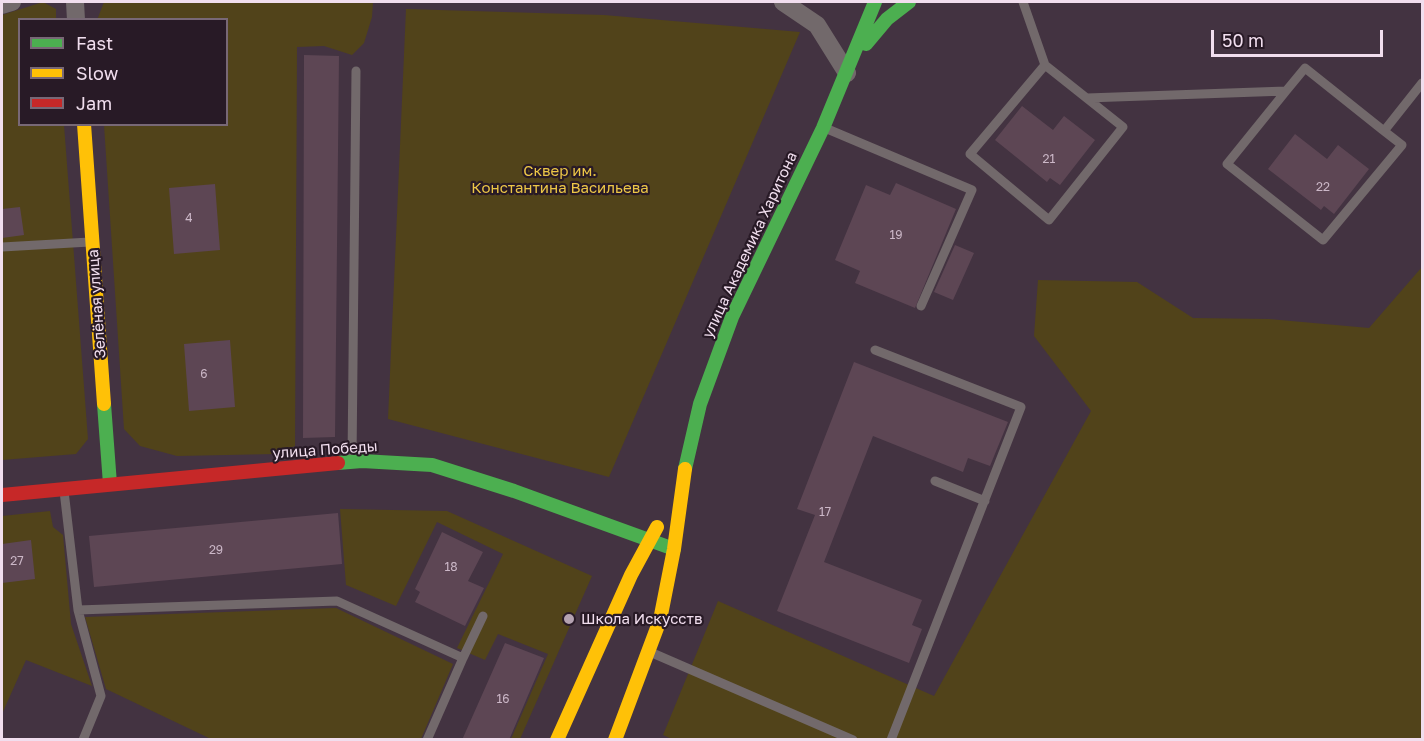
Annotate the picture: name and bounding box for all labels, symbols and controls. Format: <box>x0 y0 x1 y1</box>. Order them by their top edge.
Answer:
legend <box>18 18 228 126</box>
scale bar <box>1214 18 1386 56</box>
text: 50 m <box>1222 29 1264 51</box>
text: Fast <box>76 32 113 54</box>
text: Slow <box>76 62 118 84</box>
text: Jam <box>76 92 112 114</box>
street label: улица Академика Харитона <box>699 149 801 341</box>
house number: 21 <box>1043 152 1055 166</box>
park label: Сквер им. Константина Васильева <box>471 162 649 197</box>
house number: 22 <box>1316 180 1330 194</box>
house number: 4 <box>185 211 193 225</box>
house number: 19 <box>889 228 903 242</box>
street label: Зелёная улица <box>84 249 110 359</box>
house number: 6 <box>200 367 208 381</box>
street label: улица Победы <box>272 437 378 463</box>
house number: 17 <box>819 505 831 519</box>
house number: 29 <box>209 543 223 557</box>
house number: 27 <box>10 554 24 568</box>
house number: 18 <box>444 560 458 574</box>
place label: Школа Искусств <box>581 610 702 628</box>
marker: Школа Искусств <box>562 612 576 626</box>
house number: 16 <box>496 692 510 706</box>

